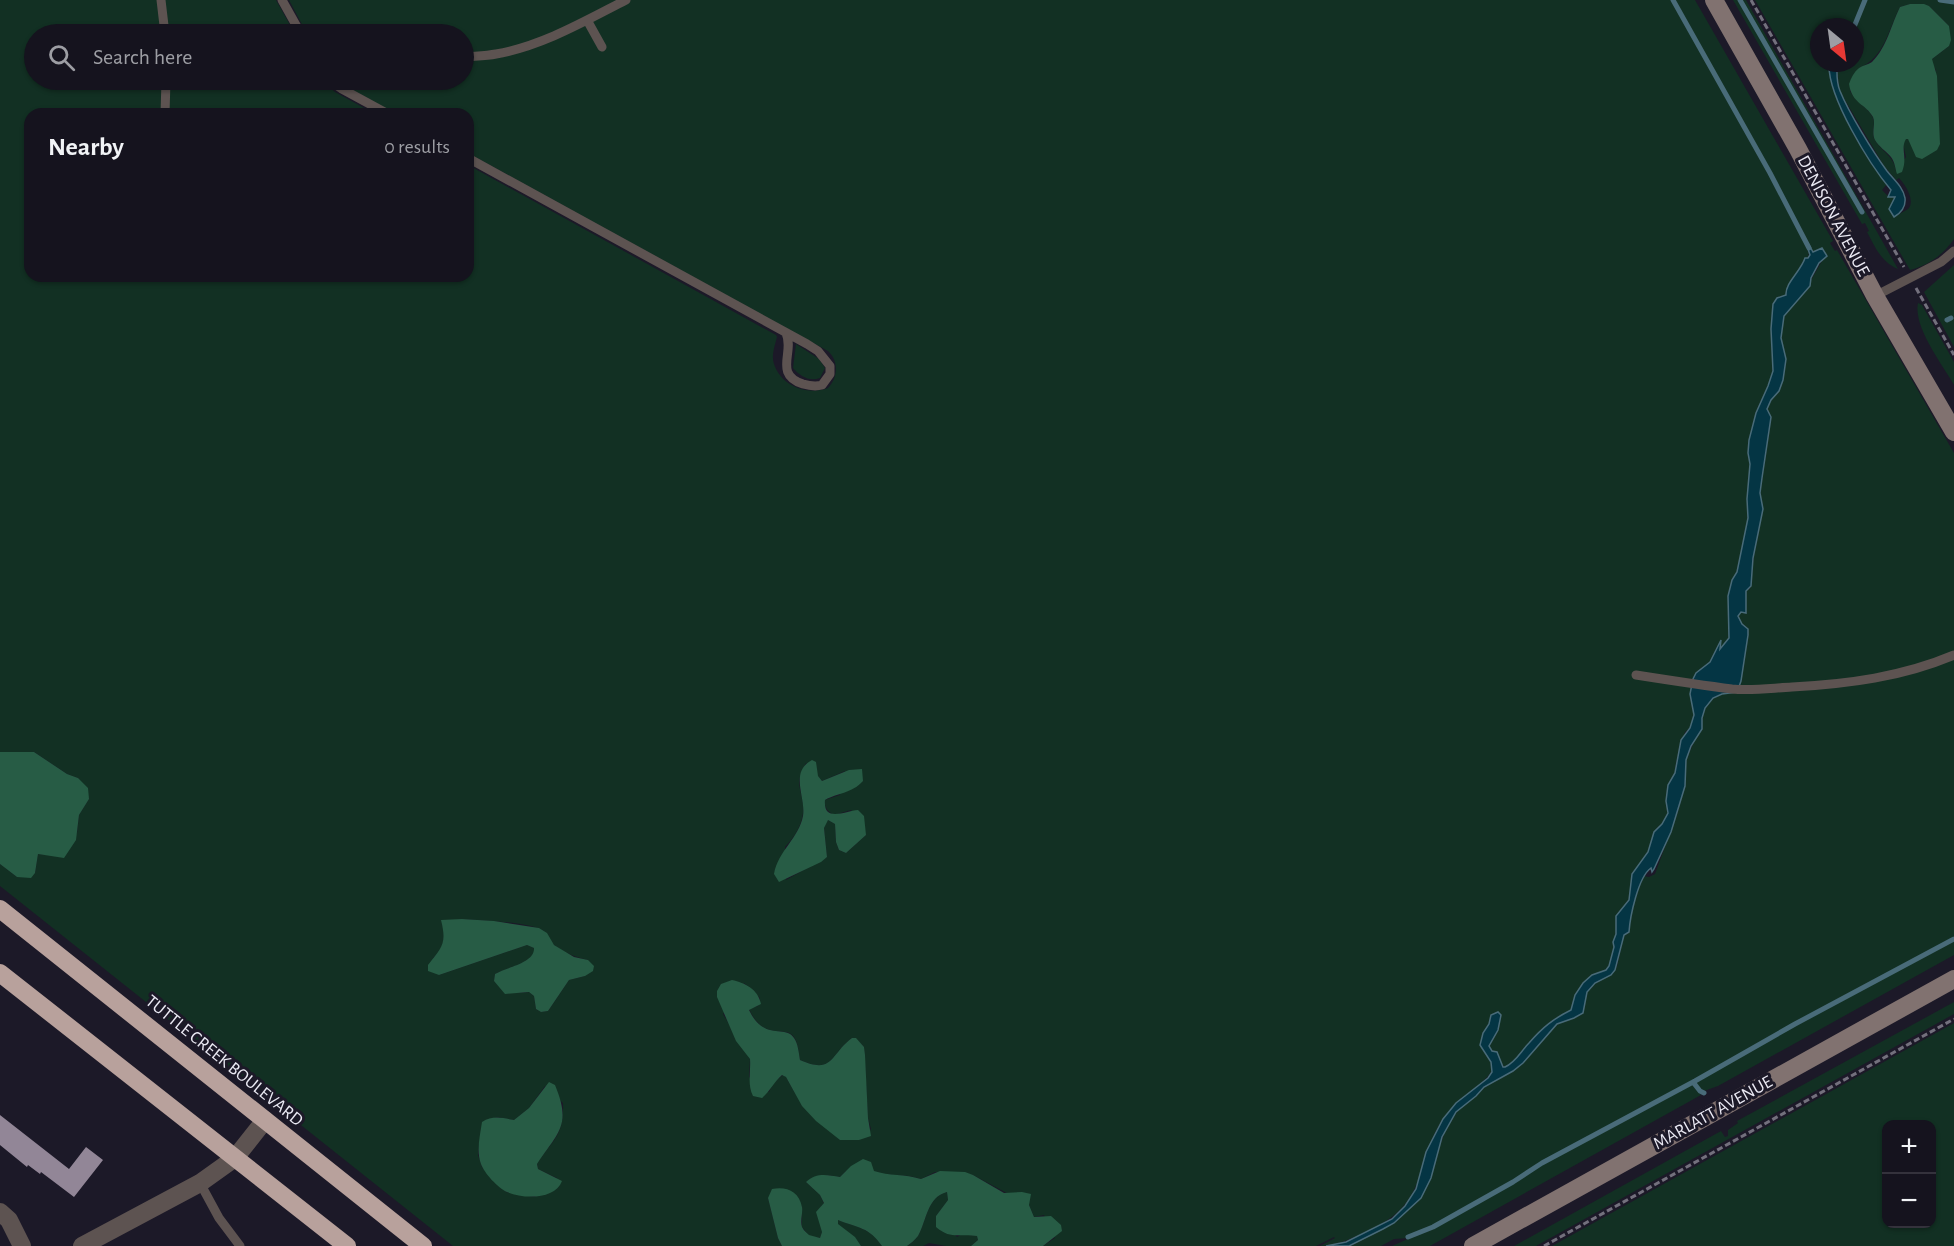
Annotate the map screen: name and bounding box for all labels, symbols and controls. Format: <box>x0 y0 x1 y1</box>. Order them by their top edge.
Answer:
north arrow <box>1810 18 1864 72</box>
search box <box>24 24 474 90</box>
icon: search <box>45 41 78 74</box>
text: Search here <box>93 46 192 68</box>
text: Nearby <box>48 134 124 160</box>
text: 0 results <box>384 137 450 157</box>
street label: DENISON AVENUE <box>1794 153 1872 280</box>
street label: TUTTLE CREEK BOULEVARD <box>142 992 306 1130</box>
street label: MARLATT AVENUE <box>1650 1073 1776 1153</box>
map controls <box>1882 1120 1936 1228</box>
button: + <box>1882 1120 1936 1174</box>
button: − <box>1882 1174 1936 1228</box>

